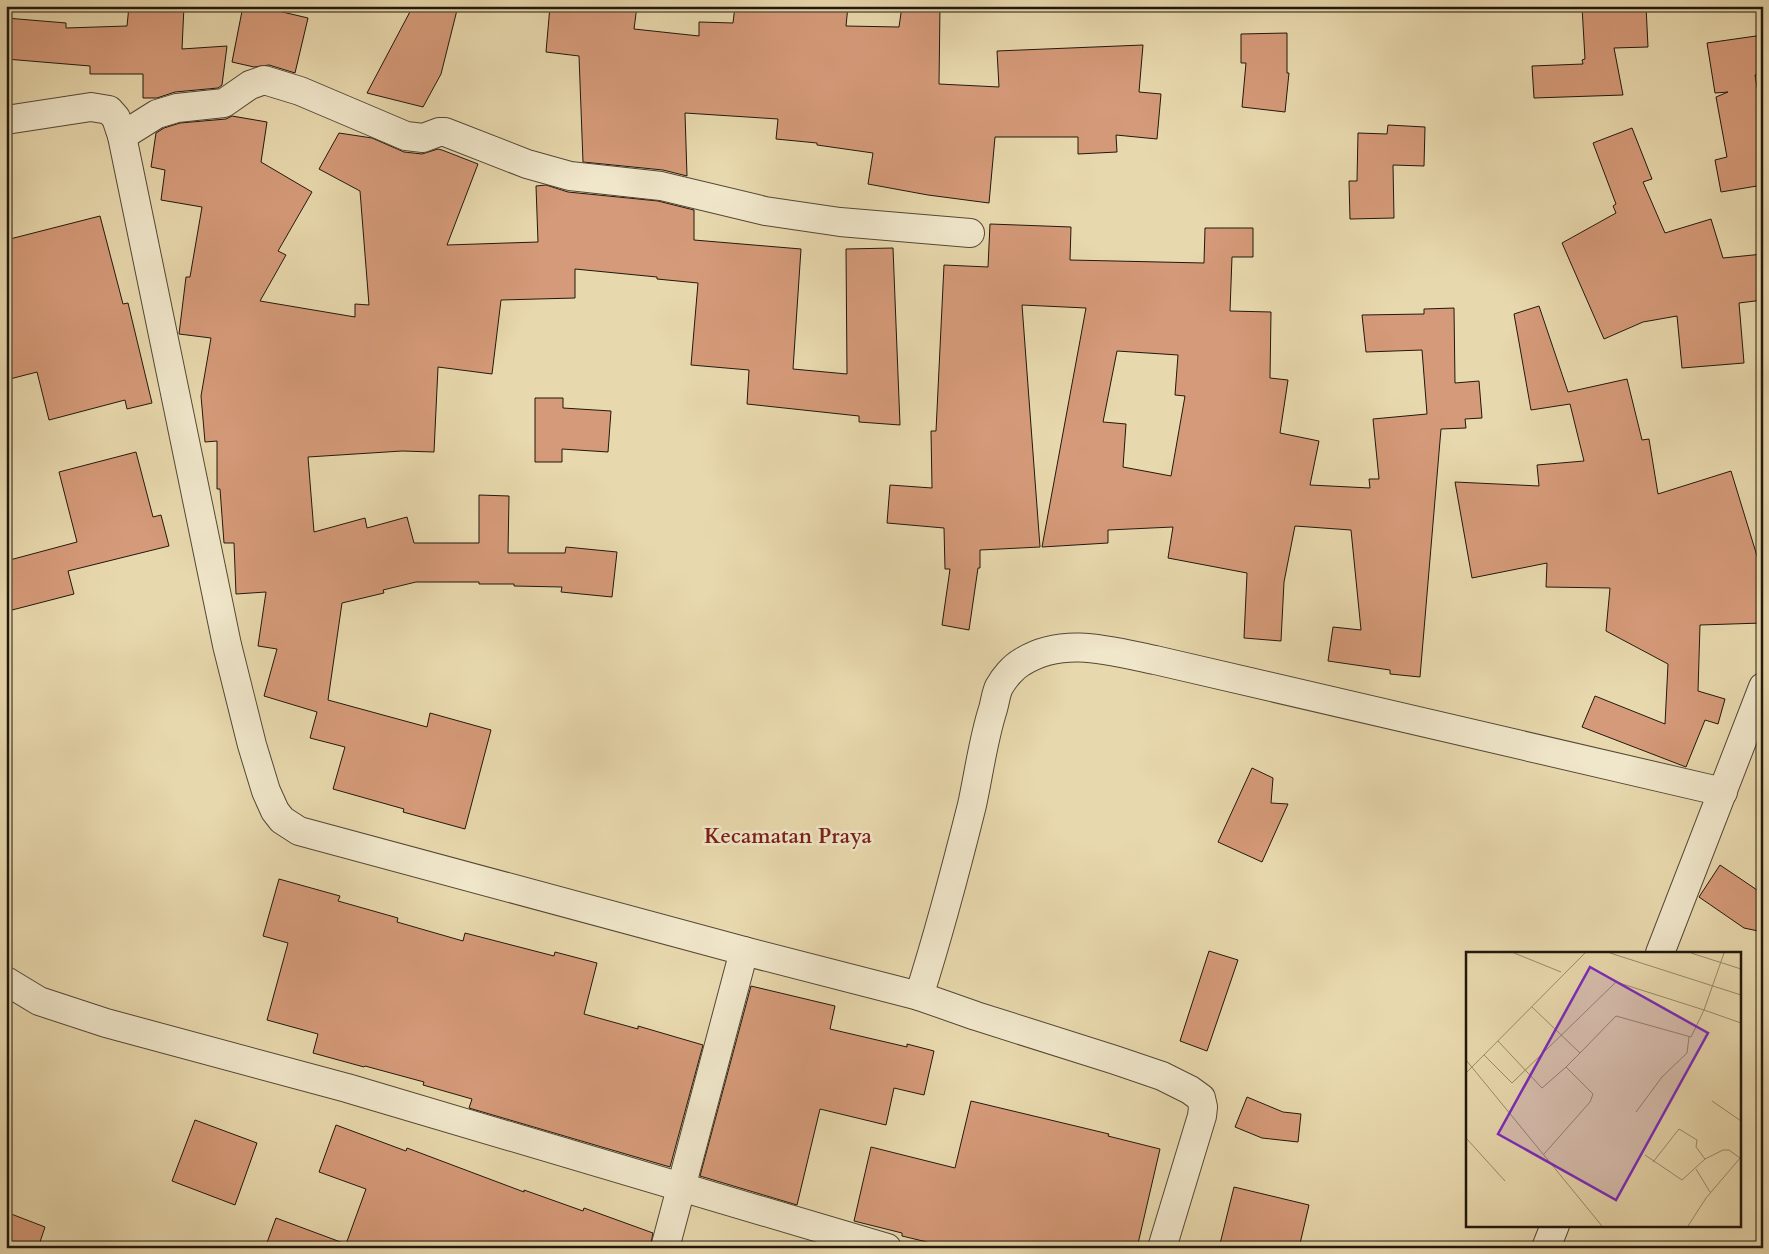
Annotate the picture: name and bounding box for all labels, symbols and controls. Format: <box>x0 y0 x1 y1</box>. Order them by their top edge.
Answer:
district label: Kecamatan Praya <box>704 822 872 851</box>
inset map <box>1466 952 1742 1226</box>

